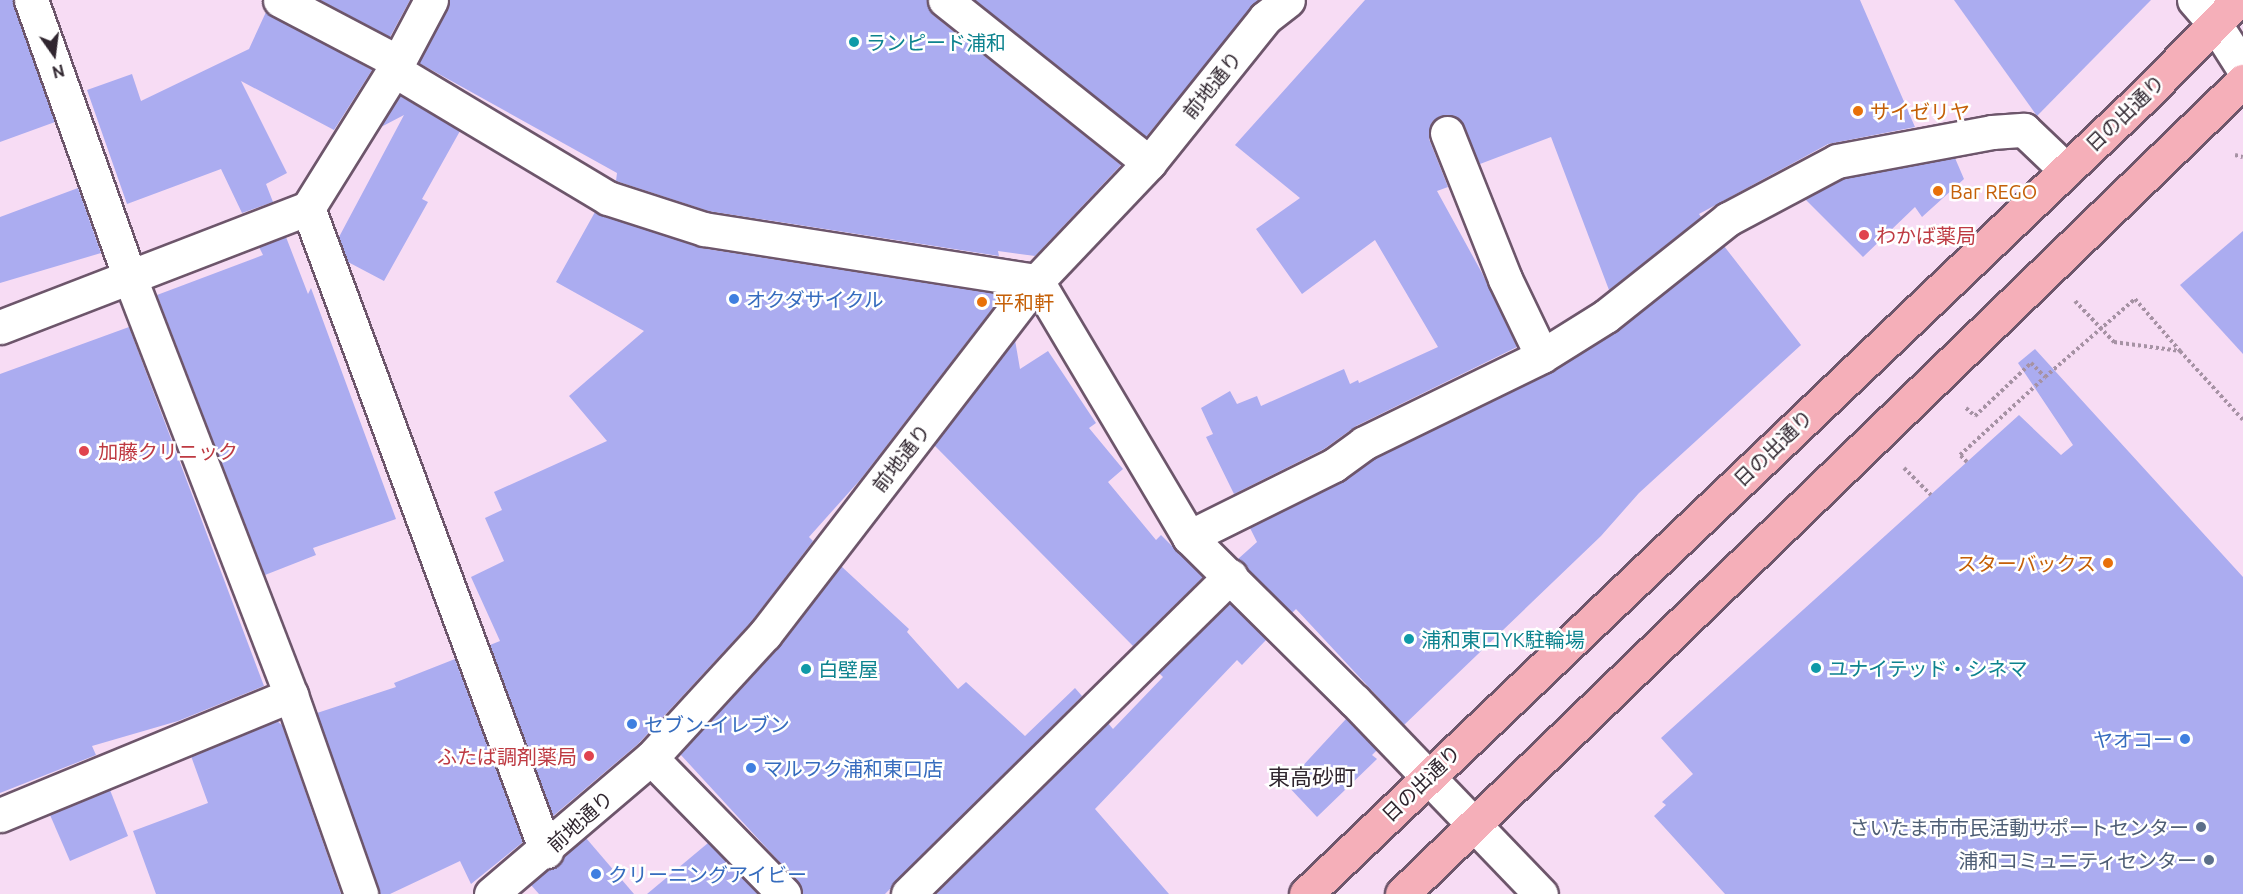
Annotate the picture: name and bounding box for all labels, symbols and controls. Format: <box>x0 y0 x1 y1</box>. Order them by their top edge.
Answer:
north arrow <box>24 24 84 84</box>
place label: ランピード浦和 <box>866 30 1006 54</box>
marker: ランピード浦和 <box>847 35 861 49</box>
street label: 前地通り <box>1178 46 1246 124</box>
text: N <box>50 61 66 82</box>
street label: 日の出通り <box>2081 70 2169 156</box>
place label: サイゼリヤ <box>1870 99 1970 123</box>
marker: サイゼリヤ <box>1851 104 1865 118</box>
place label: Bar REGO <box>1950 179 2037 203</box>
marker: Bar REGO <box>1931 184 1945 198</box>
place label: わかば薬局 <box>1876 223 1976 247</box>
marker: わかば薬局 <box>1857 228 1871 242</box>
place label: オクダサイクル <box>746 287 886 311</box>
place label: 平和軒 <box>994 290 1054 314</box>
marker: オクダサイクル <box>727 292 741 306</box>
marker: 平和軒 <box>975 295 989 309</box>
street label: 日の出通り <box>1729 405 1817 491</box>
street label: 前地通り <box>867 419 935 497</box>
place label: 加藤クリニック <box>98 439 238 463</box>
marker: 加藤クリニック <box>75 442 93 460</box>
place label: スターバックス <box>1956 551 2096 575</box>
marker: スターバックス <box>2101 556 2115 570</box>
place label: 浦和東口YK駐輪場 <box>1421 627 1585 651</box>
marker: 浦和東口YK駐輪場 <box>1402 632 1416 646</box>
place label: ユナイテッド・シネマ <box>1828 656 2028 680</box>
place label: 白壁屋 <box>818 657 878 681</box>
marker: ユナイテッド・シネマ <box>1809 661 1823 675</box>
marker: 白壁屋 <box>799 662 813 676</box>
place label: セブン-イレブン <box>644 712 790 736</box>
marker: セブン-イレブン <box>625 717 639 731</box>
place label: ヤオコー <box>2093 727 2173 751</box>
marker: ヤオコー <box>2178 732 2192 746</box>
street label: 日の出通り <box>1377 740 1465 826</box>
place label: ふたば調剤薬局 <box>437 744 577 768</box>
marker: ふたば調剤薬局 <box>582 749 596 763</box>
place label: マルフク浦和東口店 <box>763 756 943 780</box>
marker: マルフク浦和東口店 <box>744 761 758 775</box>
district label: 東高砂町 <box>1268 764 1356 790</box>
street label: 前地通り <box>542 785 618 857</box>
place label: さいたま市市民活動サポートセンター <box>1849 815 2189 839</box>
marker: さいたま市市民活動サポートセンター <box>2194 820 2208 834</box>
place label: 浦和コミュニティセンター <box>1957 848 2197 872</box>
marker: 浦和コミュニティセンター <box>2202 853 2216 867</box>
place label: クリーニングアイビー <box>608 862 808 886</box>
marker: クリーニングアイビー <box>589 867 603 881</box>

